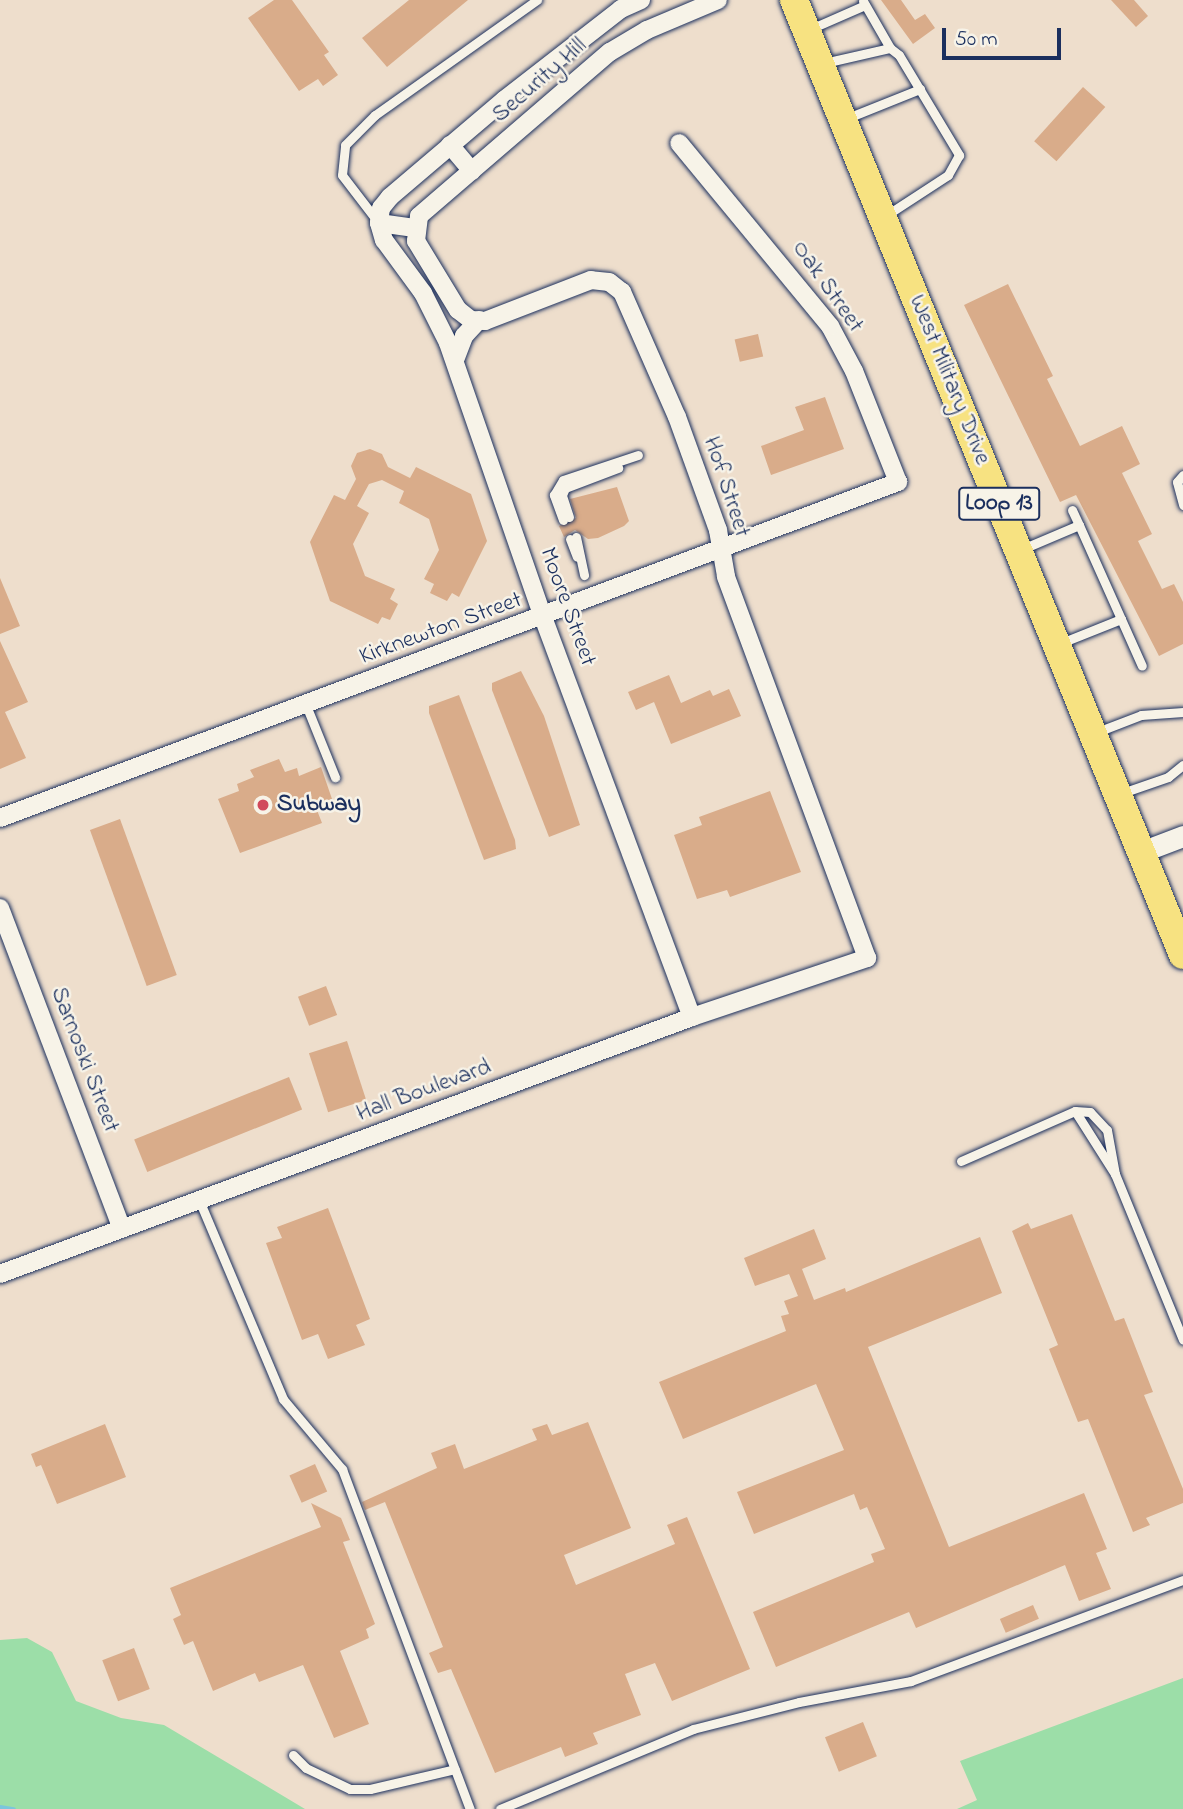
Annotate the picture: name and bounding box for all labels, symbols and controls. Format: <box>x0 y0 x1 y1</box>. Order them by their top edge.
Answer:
scale bar <box>945 14 1064 58</box>
text: 50 m <box>955 25 998 55</box>
street label: Security Hill <box>487 32 593 130</box>
street label: Oak Street <box>785 235 869 339</box>
street label: West Military Drive <box>902 291 996 469</box>
street label: Hof Street <box>696 433 756 541</box>
road number: Loop 13 <box>957 484 1041 524</box>
street label: Moore Street <box>532 544 602 670</box>
street label: Kirknewton Street <box>356 586 526 672</box>
place label: Subway <box>277 791 361 819</box>
marker: Subway <box>255 797 271 813</box>
street label: Sarnoski Street <box>43 983 125 1137</box>
street label: Hall Boulevard <box>353 1053 495 1129</box>

